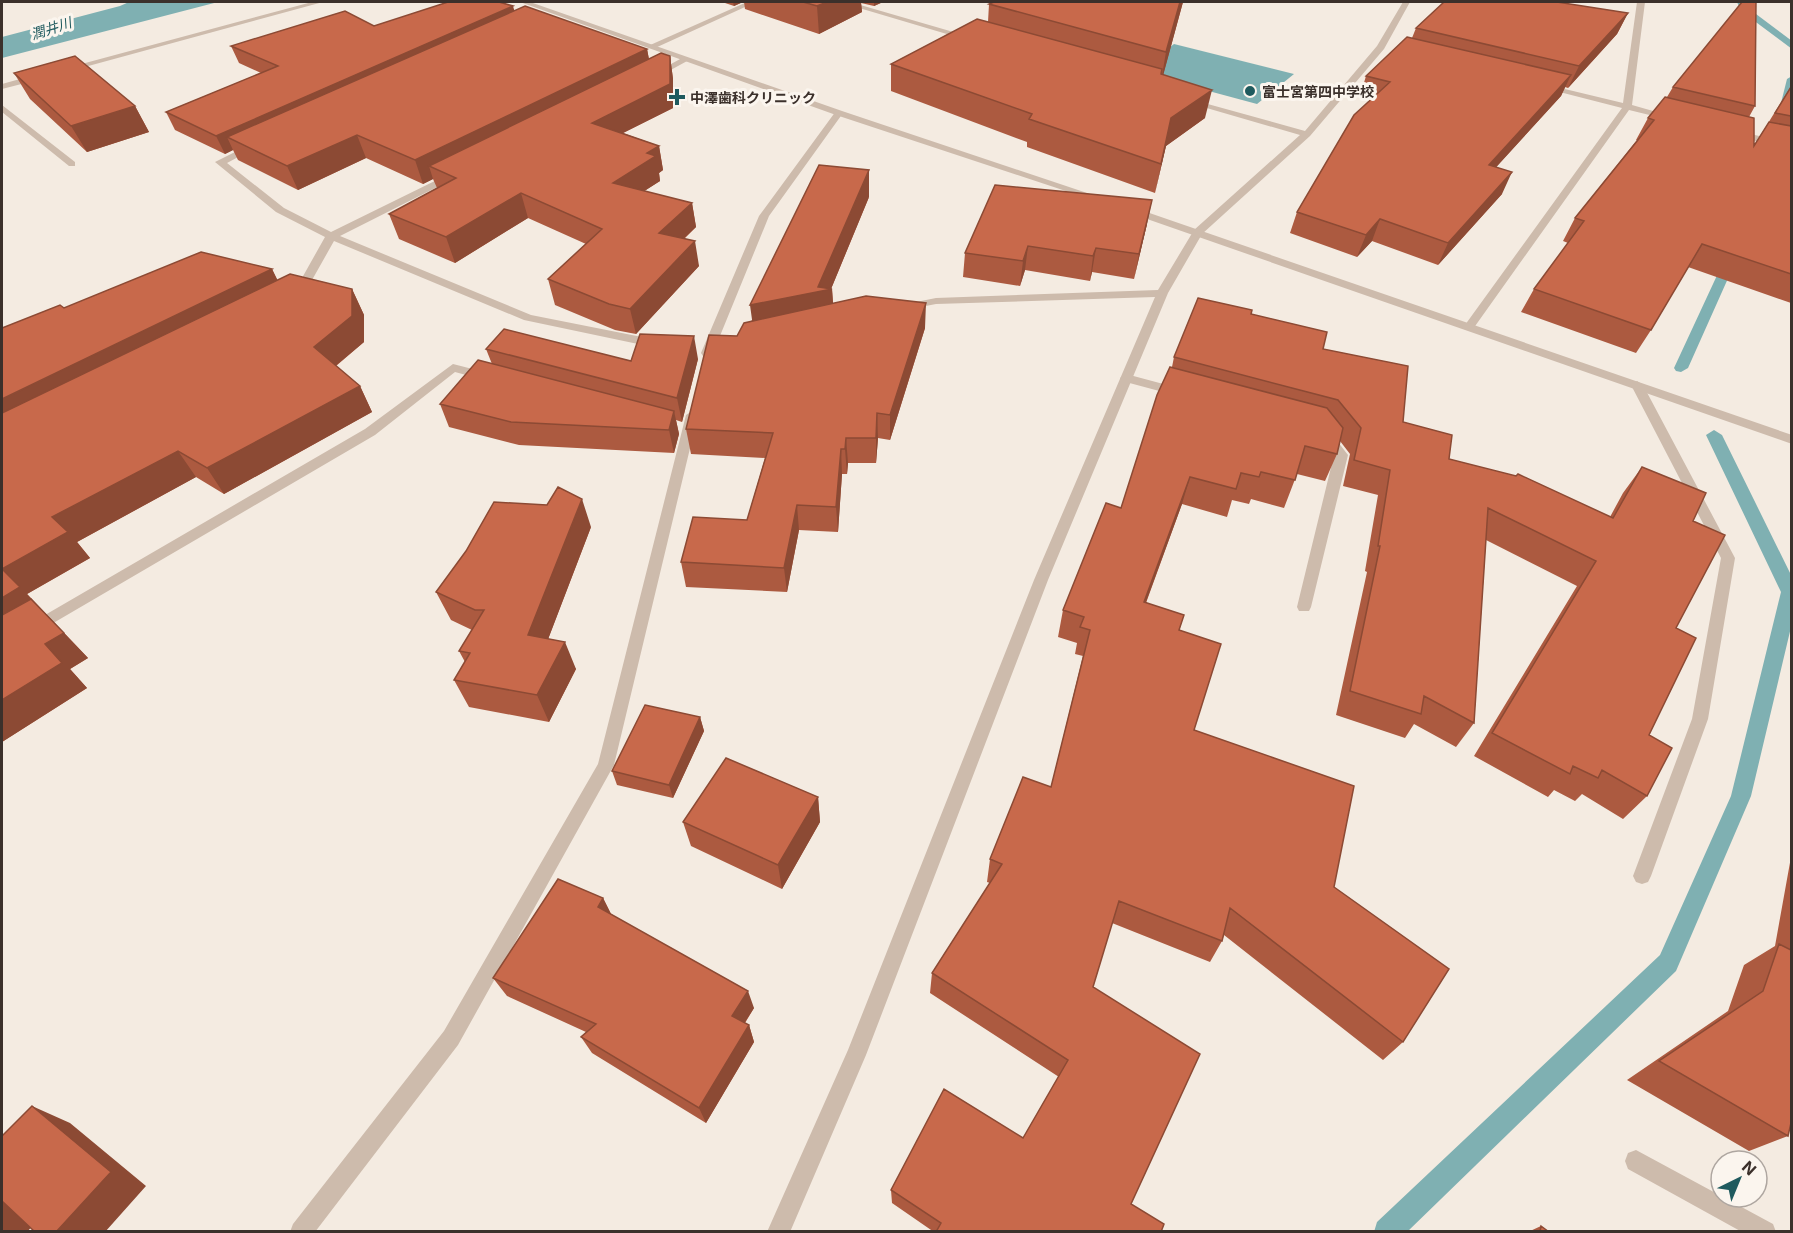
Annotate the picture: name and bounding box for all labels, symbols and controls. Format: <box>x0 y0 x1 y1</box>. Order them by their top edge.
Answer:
water label: 潤井川 <box>28 13 76 43</box>
place label: 富士宮第四中学校 <box>1262 83 1374 100</box>
marker: 富士宮第四中学校 <box>1243 84 1257 98</box>
marker: 中澤歯科クリニック <box>668 88 686 106</box>
place label: 中澤歯科クリニック <box>690 89 816 106</box>
north arrow <box>1709 1149 1769 1209</box>
text: N <box>1738 1157 1761 1180</box>

